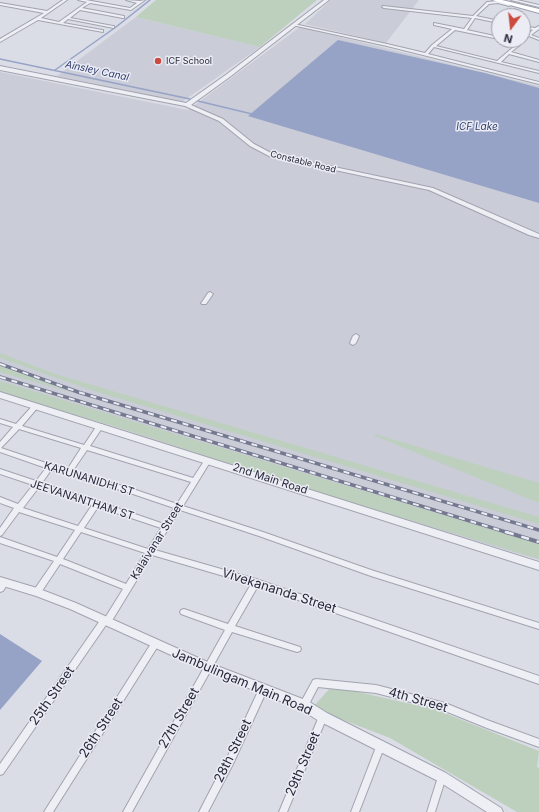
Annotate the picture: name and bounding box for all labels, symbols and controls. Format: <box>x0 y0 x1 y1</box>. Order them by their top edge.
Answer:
north arrow <box>491 8 531 48</box>
text: N <box>502 31 514 46</box>
marker: ICF School <box>153 56 163 66</box>
place label: ICF School <box>166 56 212 66</box>
water label: Ainsley Canal <box>64 58 130 84</box>
water label: ICF Lake <box>456 121 498 133</box>
street label: Constable Road <box>269 149 337 175</box>
street label: KARUNANIDHI ST <box>42 459 136 499</box>
street label: 2nd Main Road <box>231 461 309 497</box>
street label: JEEVANANTHAM ST <box>29 477 135 523</box>
street label: Kalaivanar Street <box>128 500 186 582</box>
street label: Vivekananda Street <box>220 565 338 617</box>
street label: Jambulingam Main Road <box>169 645 315 719</box>
street label: 25th Street <box>26 664 78 728</box>
street label: 4th Street <box>387 684 449 716</box>
street label: 27th Street <box>155 685 203 751</box>
street label: 26th Street <box>76 695 126 761</box>
street label: 28th Street <box>211 717 255 785</box>
street label: 29th Street <box>282 729 324 799</box>

